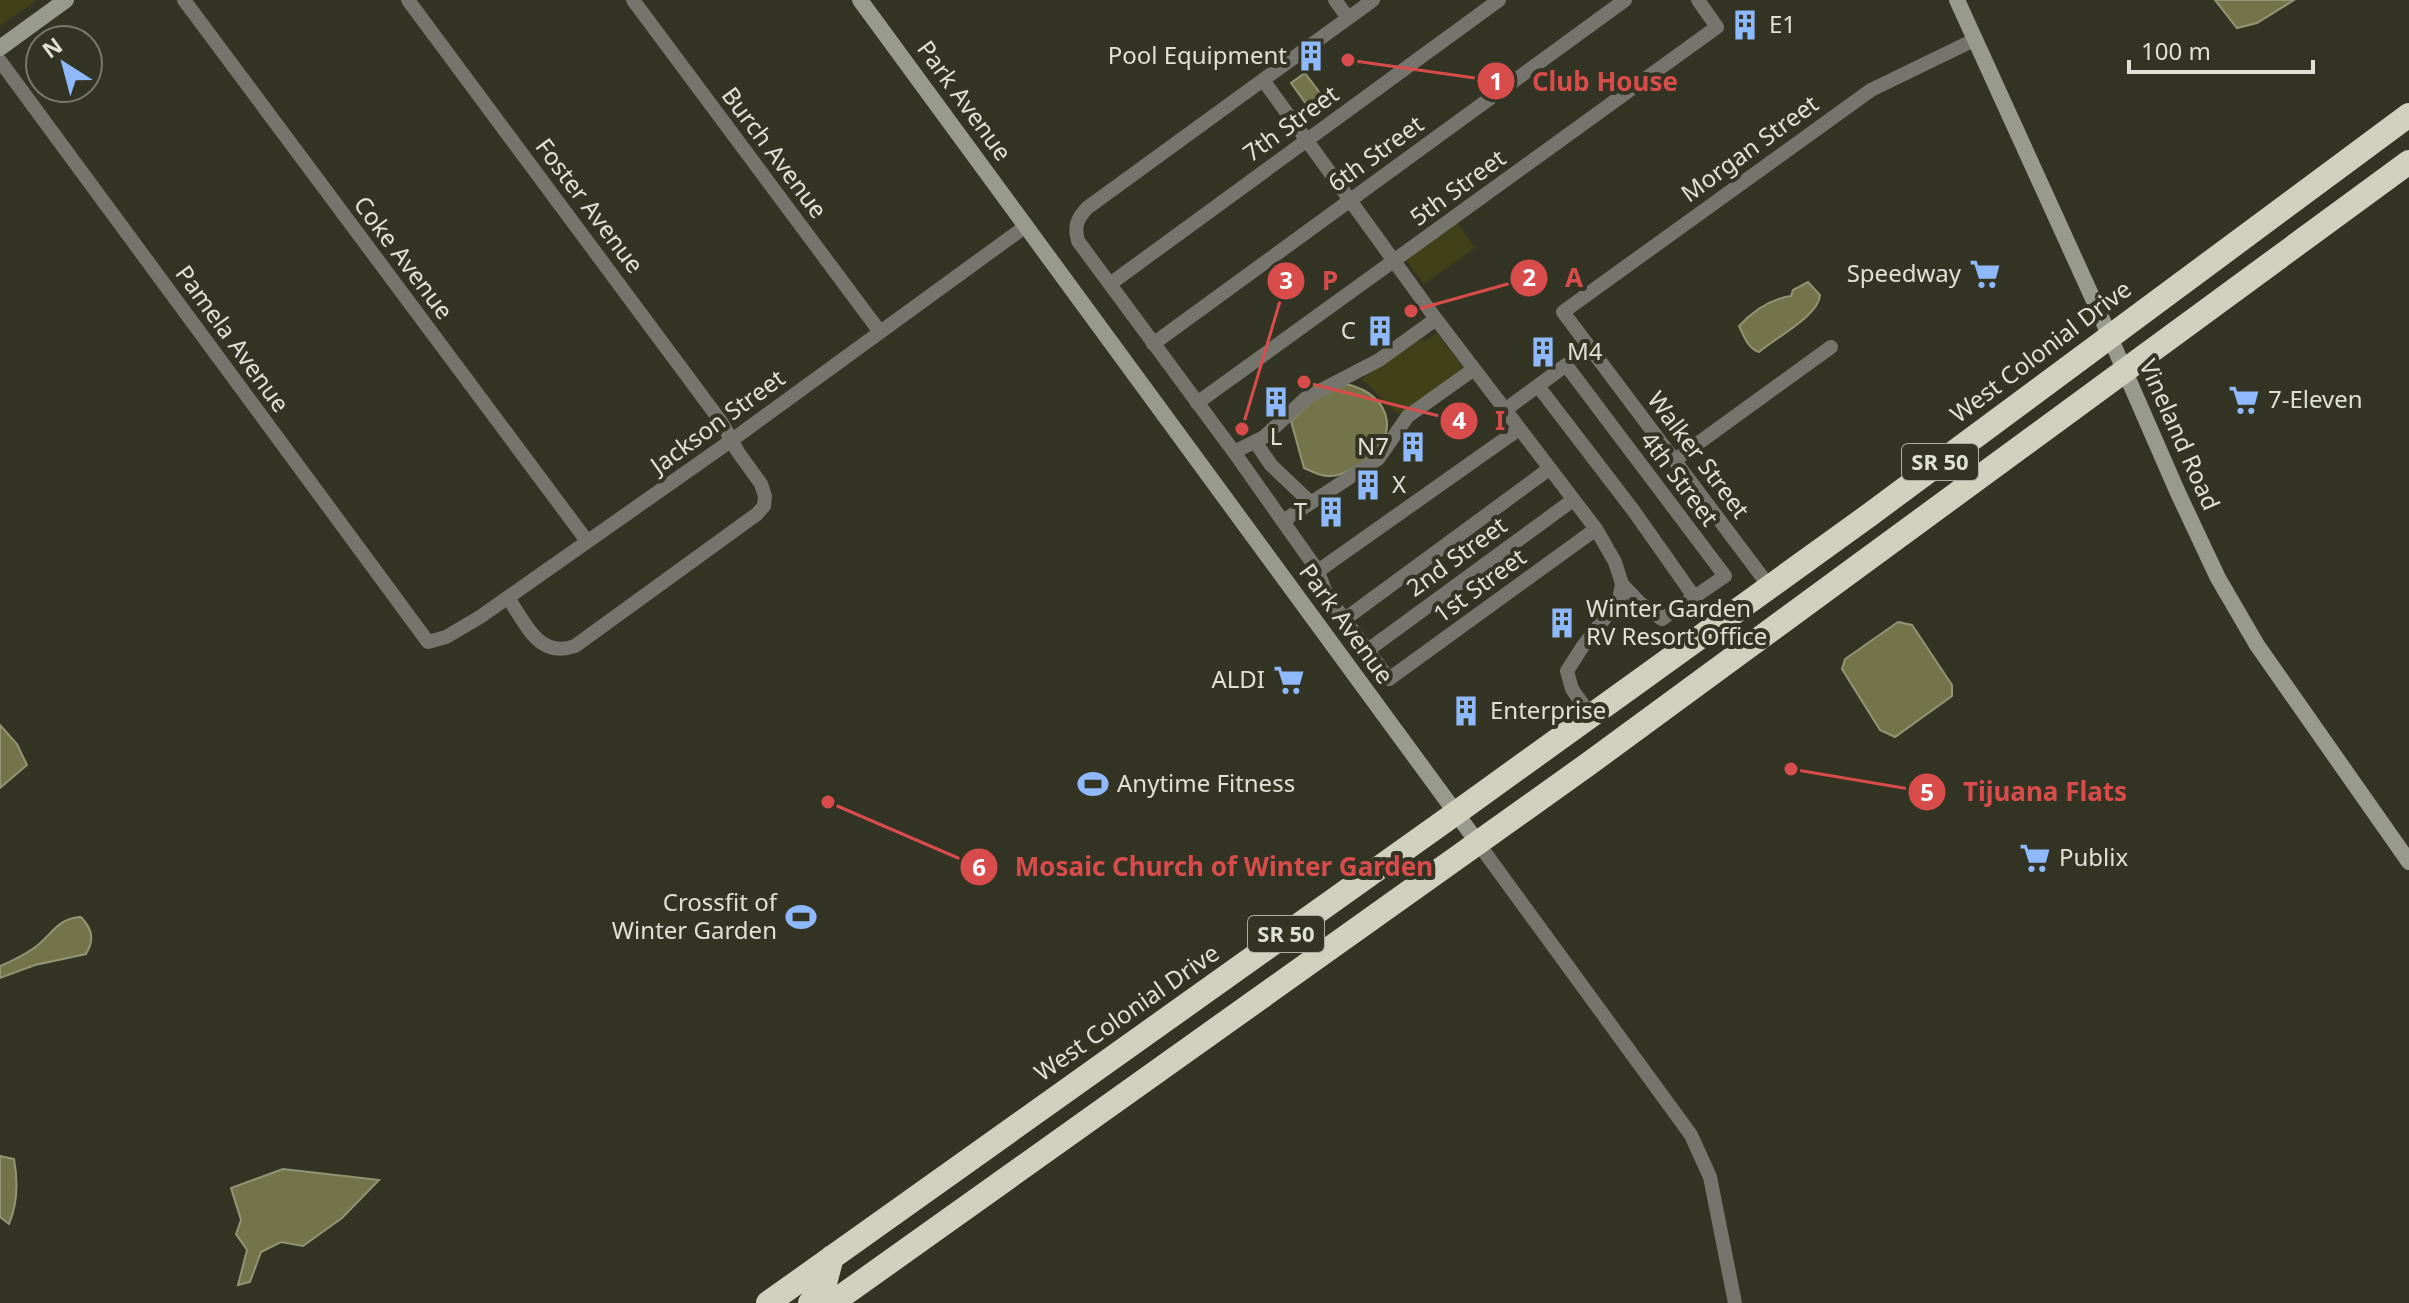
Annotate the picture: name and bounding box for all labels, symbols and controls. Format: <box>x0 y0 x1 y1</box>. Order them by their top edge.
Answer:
place label: E1 <box>1769 7 1796 40</box>
building icon: E1 <box>1728 8 1762 42</box>
north arrow <box>24 24 104 104</box>
scale bar <box>2129 24 2313 74</box>
text: N <box>36 30 68 64</box>
street label: Park Avenue <box>910 33 1020 167</box>
text: 100 m <box>2141 34 2211 67</box>
place label: Pool Equipment <box>1108 38 1287 71</box>
building icon: Pool Equipment <box>1294 39 1328 73</box>
callout: Club House <box>1476 56 1694 106</box>
text: Club House <box>1532 63 1678 99</box>
text: 1 <box>1489 64 1503 97</box>
street label: 7th Street <box>1236 77 1345 169</box>
street label: Burch Avenue <box>715 80 836 225</box>
street label: Morgan Street <box>1674 87 1825 209</box>
street label: 6th Street <box>1321 107 1430 199</box>
street label: Foster Avenue <box>529 131 652 279</box>
street label: 5th Street <box>1403 141 1512 233</box>
street label: Coke Avenue <box>347 189 461 326</box>
callout: A <box>1509 253 1599 303</box>
callout: P <box>1266 256 1355 306</box>
place label: Speedway <box>1847 256 1962 289</box>
supermarket icon: Speedway <box>1968 257 2002 291</box>
street label: Pamela Avenue <box>169 258 298 418</box>
text: A <box>1565 259 1583 295</box>
text: 2 <box>1522 260 1536 293</box>
text: P <box>1322 262 1338 298</box>
text: 3 <box>1279 263 1293 296</box>
street label: West Colonial Drive <box>1943 272 2137 430</box>
place label: C <box>1341 313 1356 346</box>
building icon: C <box>1363 314 1397 348</box>
place label: M4 <box>1567 334 1603 367</box>
building icon: M4 <box>1526 335 1560 369</box>
street label: Vineland Road <box>2132 354 2228 515</box>
street label: Jackson Street <box>642 361 791 482</box>
place label: 7-Eleven <box>2268 382 2363 415</box>
supermarket icon: 7-Eleven <box>2227 383 2261 417</box>
street label: Walker Street <box>1641 384 1758 525</box>
building icon: L <box>1259 385 1293 419</box>
callout: I <box>1439 396 1521 446</box>
text: I <box>1495 402 1505 438</box>
text: 4 <box>1452 403 1466 436</box>
place label: L <box>1270 419 1282 452</box>
street label: 4th Street <box>1634 424 1727 532</box>
place label: N7 <box>1357 429 1389 462</box>
building icon: N7 <box>1396 430 1430 464</box>
road number: SR 50 <box>1902 444 1978 480</box>
place label: X <box>1392 467 1406 500</box>
building icon: X <box>1351 468 1385 502</box>
place label: T <box>1294 494 1308 527</box>
building icon: T <box>1314 495 1348 529</box>
street label: 2nd Street <box>1399 508 1513 603</box>
street label: 1st Street <box>1426 540 1532 630</box>
street label: Park Avenue <box>1292 556 1402 690</box>
place label: Winter Garden RV Resort Office <box>1586 591 1767 652</box>
building icon: Winter Garden RV Resort Office <box>1545 606 1579 640</box>
place label: ALDI <box>1211 662 1265 695</box>
supermarket icon: ALDI <box>1272 663 1306 697</box>
place label: Enterprise <box>1490 693 1606 726</box>
building icon: Enterprise <box>1449 694 1483 728</box>
place label: Anytime Fitness <box>1117 766 1295 799</box>
sports icon: Anytime Fitness <box>1076 767 1110 801</box>
callout: Tijuana Flats <box>1907 767 2143 817</box>
text: Tijuana Flats <box>1963 773 2127 809</box>
text: 5 <box>1920 775 1934 808</box>
place label: Publix <box>2059 840 2128 873</box>
supermarket icon: Publix <box>2018 841 2052 875</box>
callout: Mosaic Church of Winter Garden <box>959 842 1449 892</box>
text: Mosaic Church of Winter Garden <box>1015 848 1433 884</box>
text: 6 <box>972 850 986 883</box>
place label: Crossfit of Winter Garden <box>612 885 779 946</box>
sports icon: Crossfit of Winter Garden <box>784 900 818 934</box>
road number: SR 50 <box>1248 916 1324 952</box>
street label: West Colonial Drive <box>1027 936 1225 1088</box>

